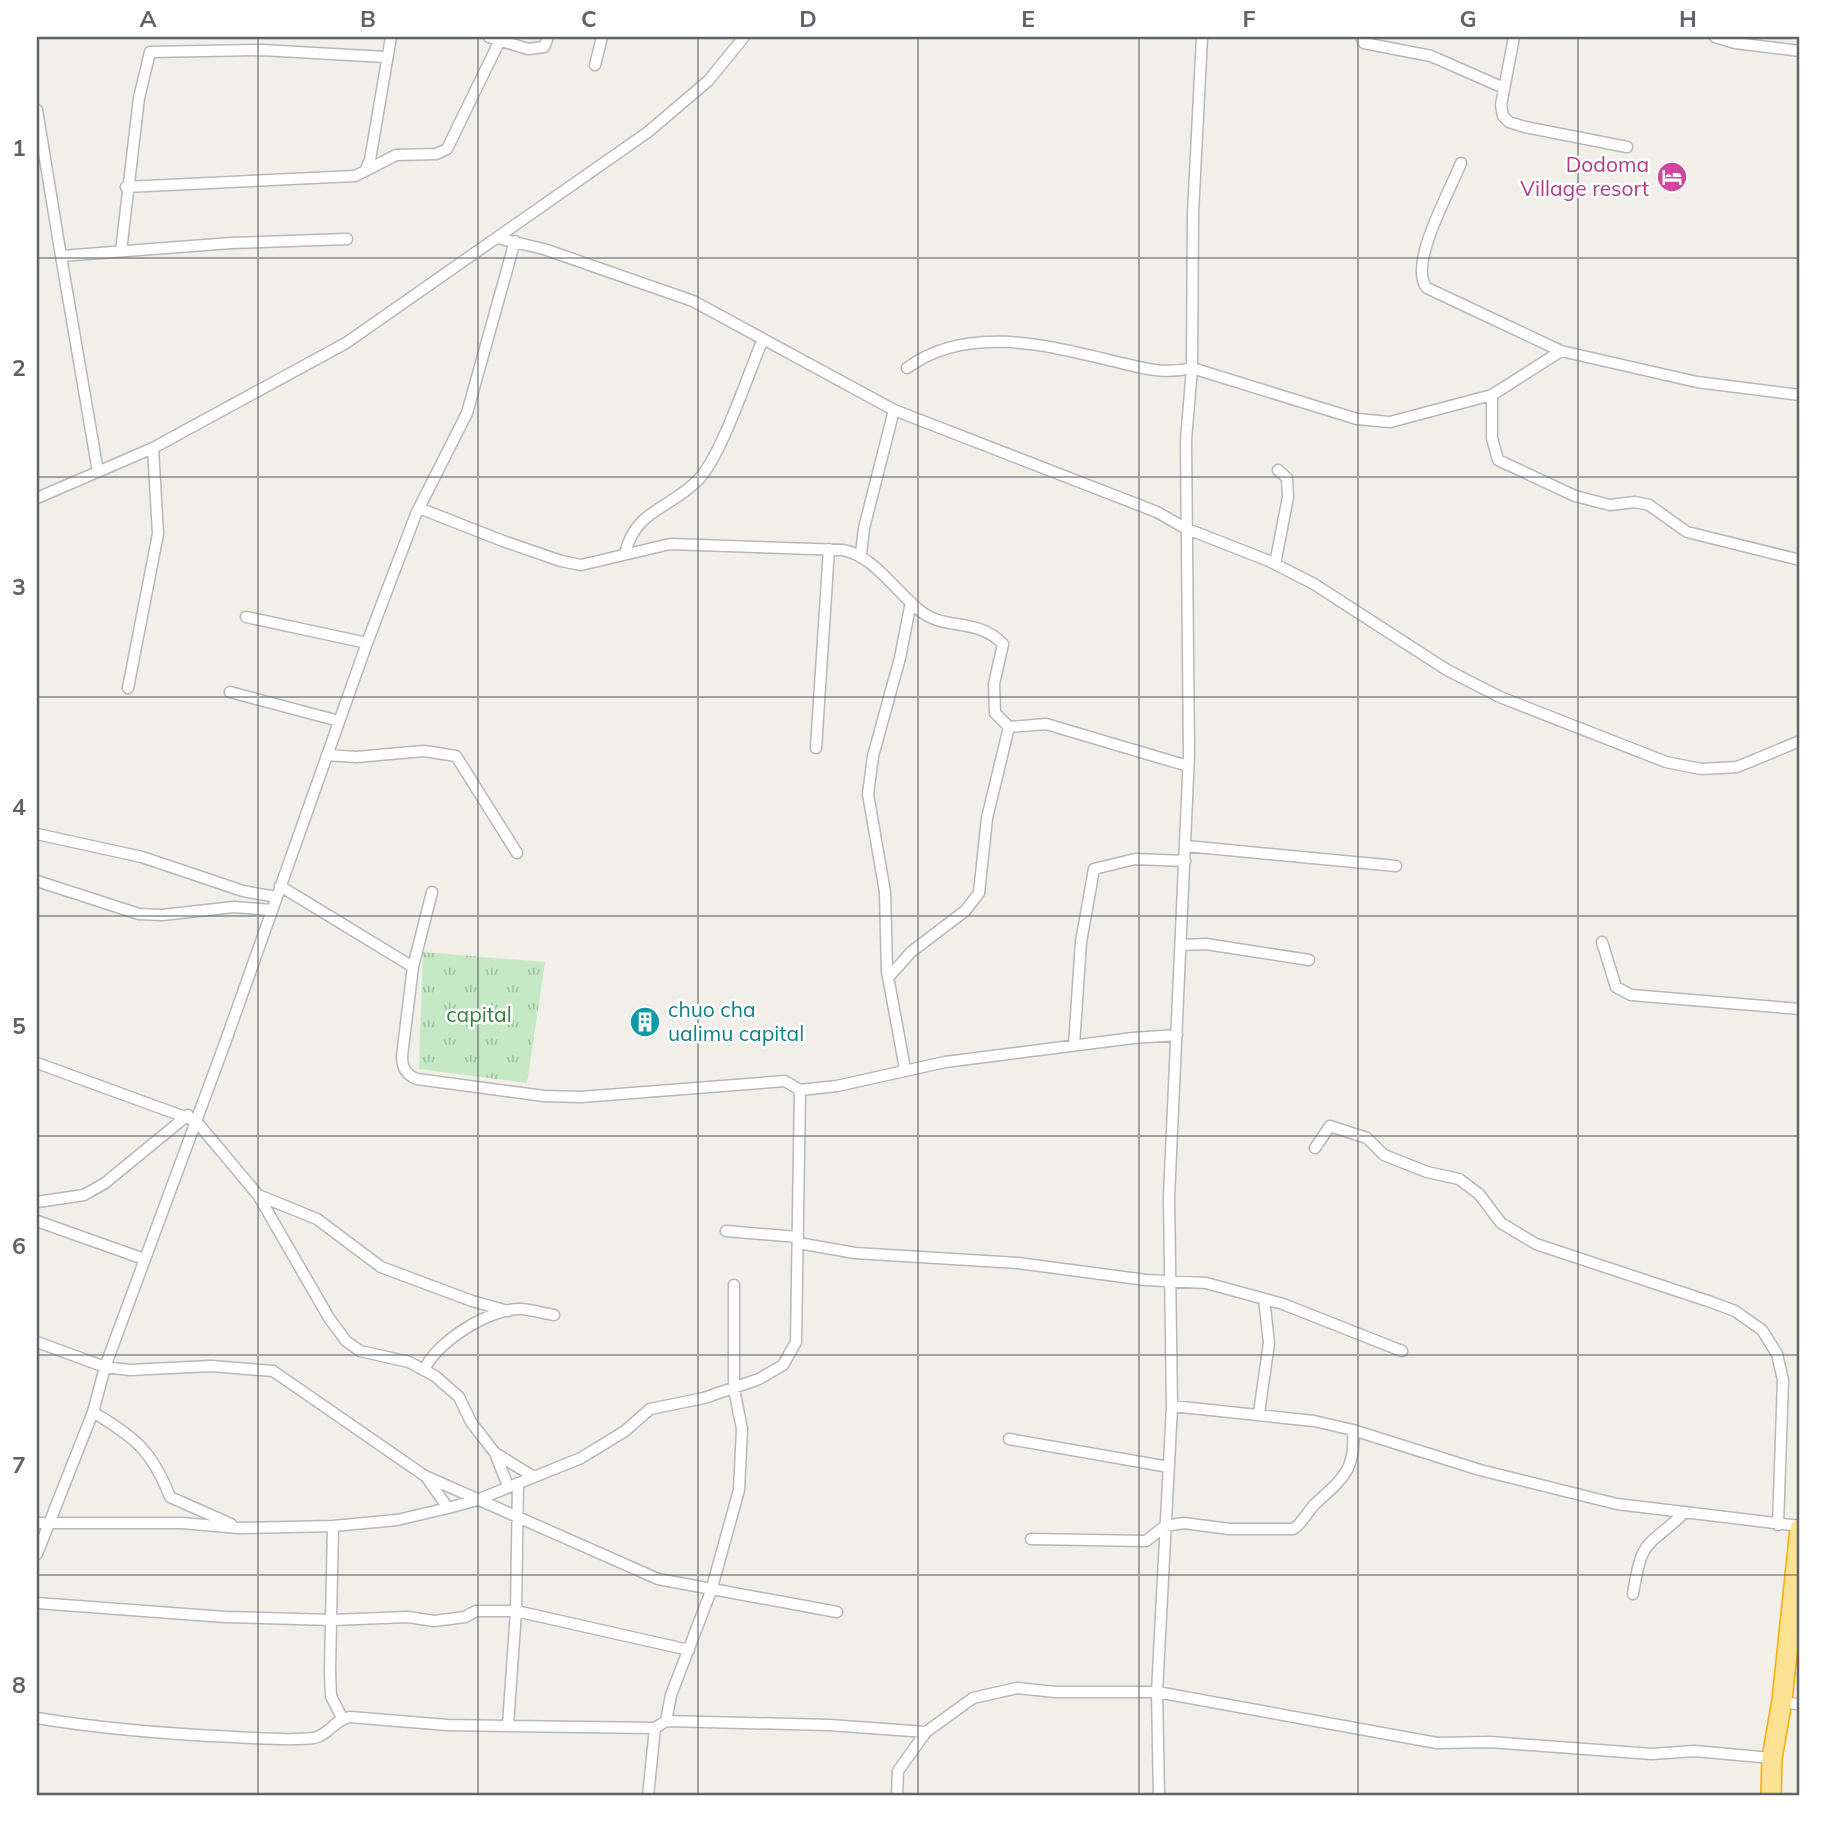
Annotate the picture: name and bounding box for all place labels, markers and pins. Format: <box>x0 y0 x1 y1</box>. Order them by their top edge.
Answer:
place label: Dodoma Village resort <box>1520 151 1649 201</box>
hotel icon: Dodoma Village resort <box>1655 160 1689 194</box>
place label: chuo cha ualimu capital <box>668 996 804 1046</box>
building icon: chuo cha ualimu capital <box>628 1005 662 1039</box>

